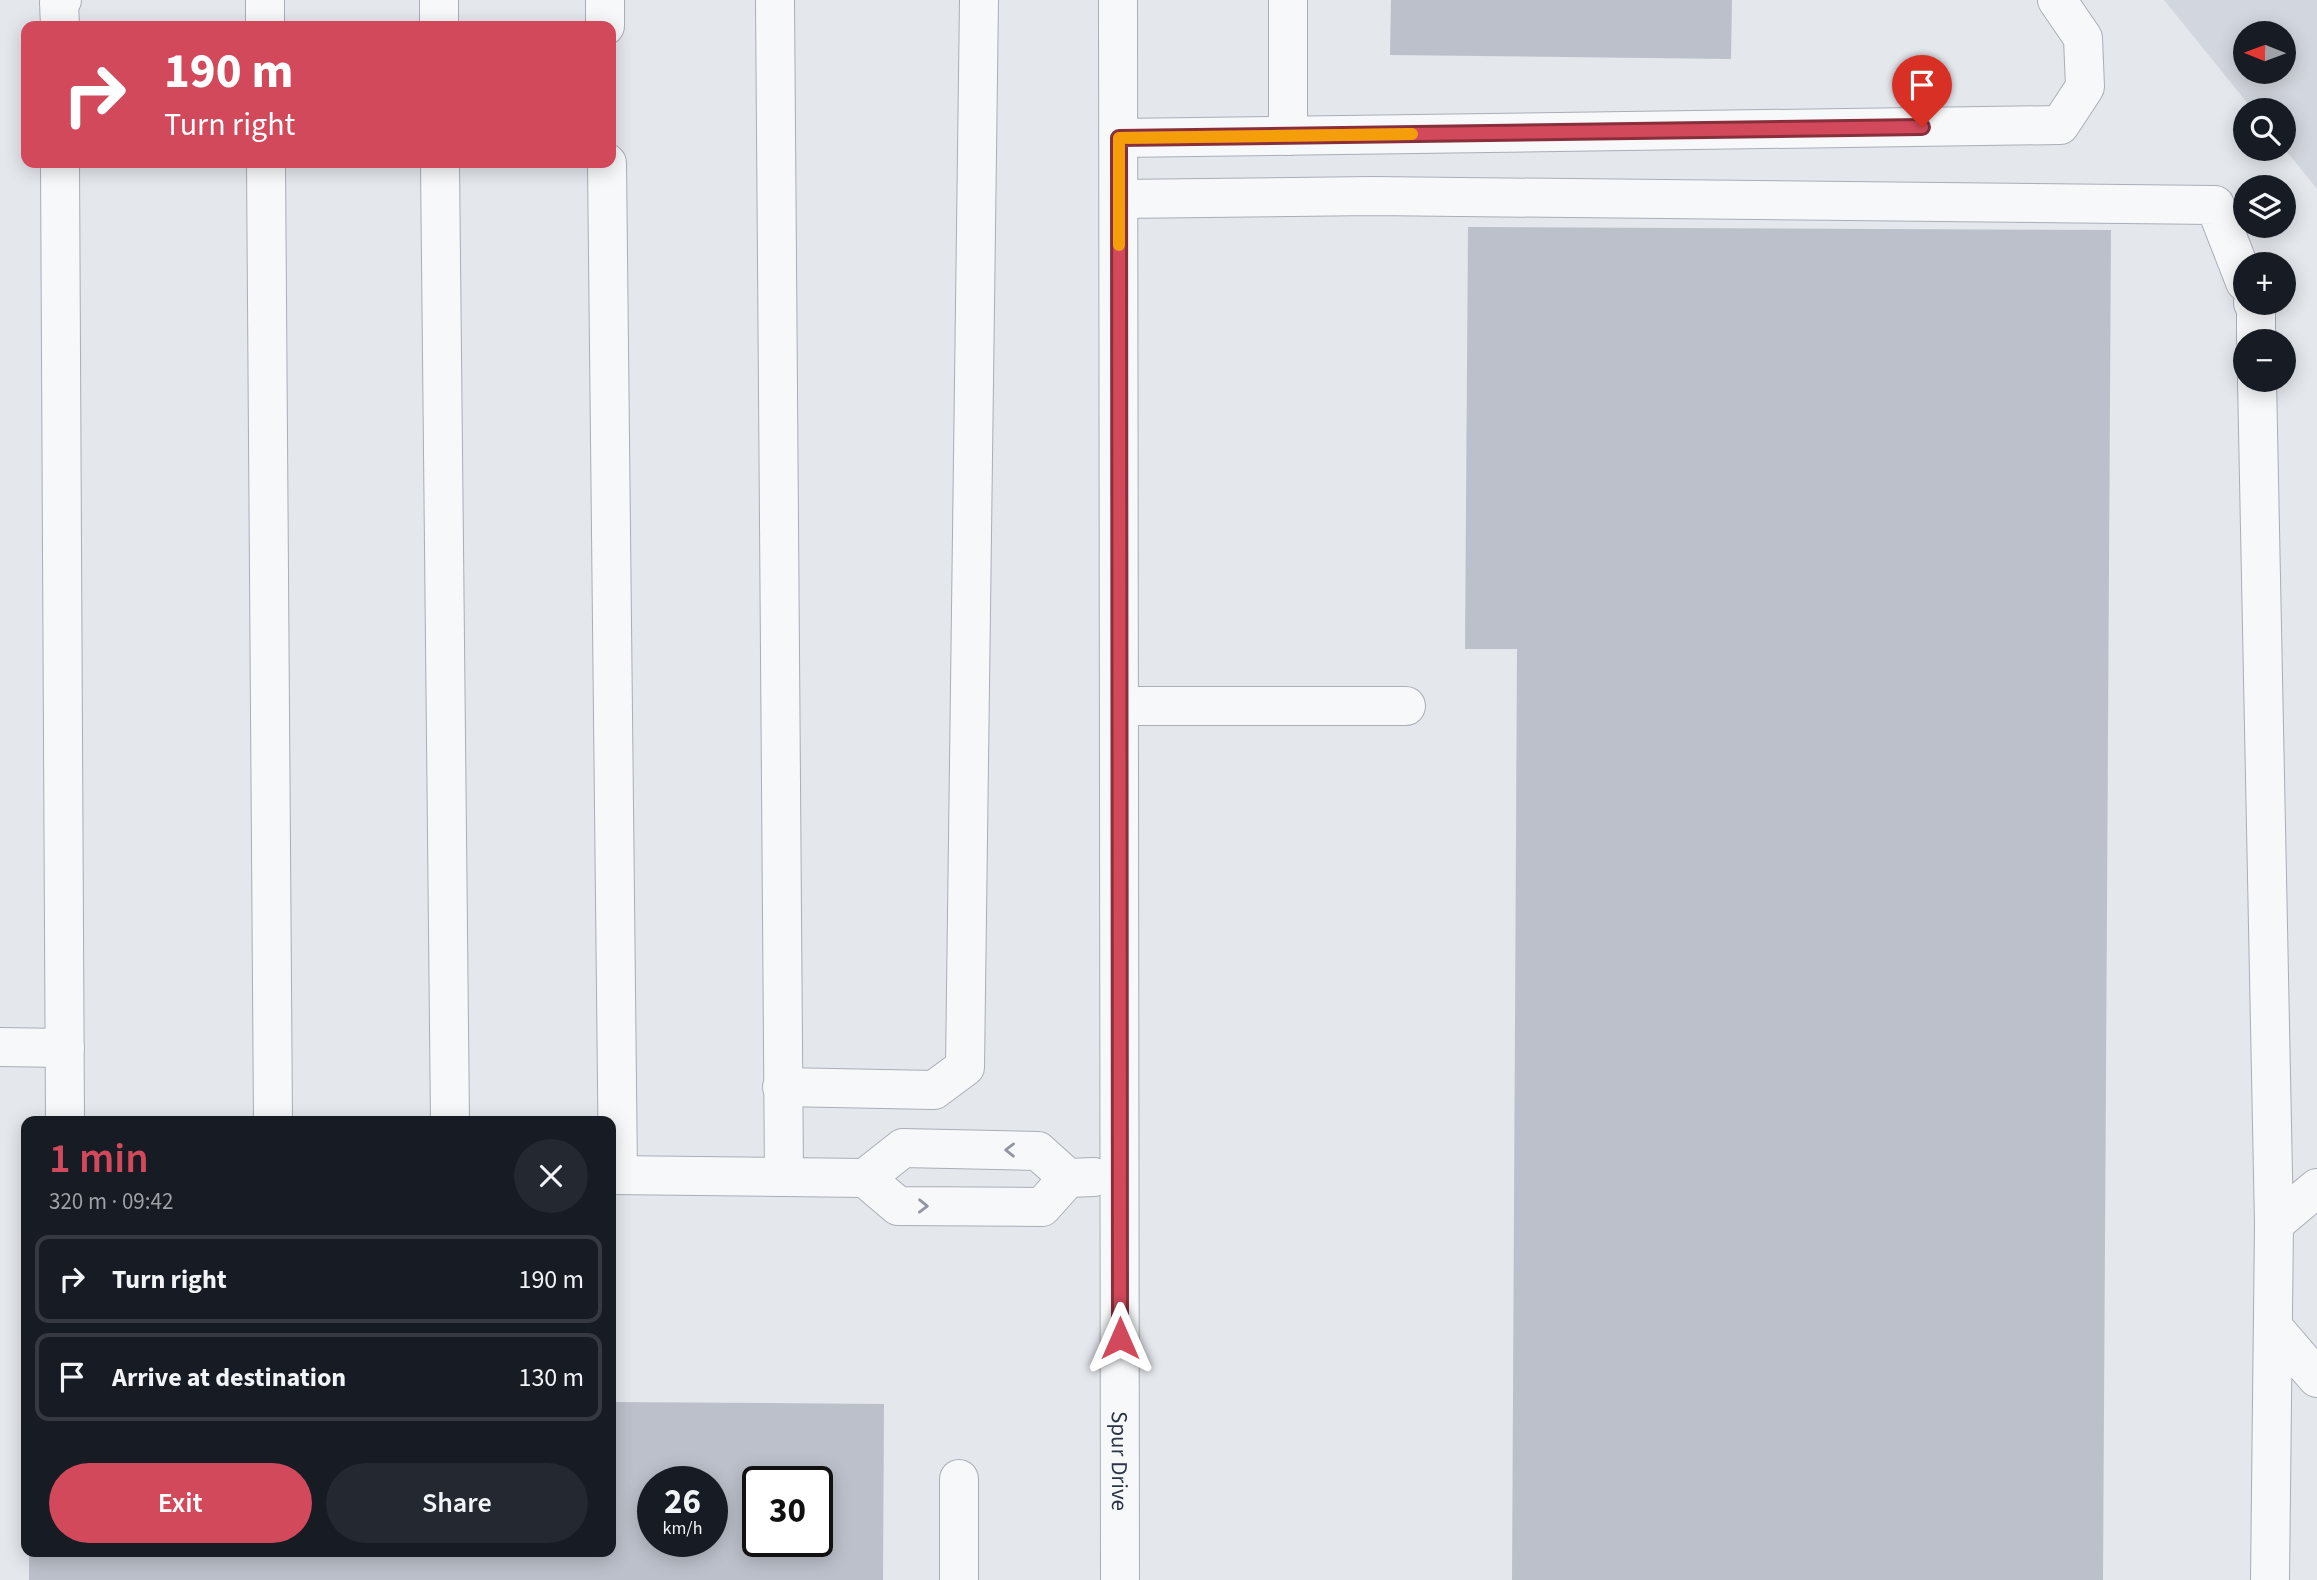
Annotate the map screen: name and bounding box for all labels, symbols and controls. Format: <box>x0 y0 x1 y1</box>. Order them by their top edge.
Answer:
north arrow <box>2233 21 2296 84</box>
map controls <box>2233 21 2296 392</box>
text: 190 m <box>164 37 293 107</box>
icon: right <box>49 49 140 140</box>
pin <box>1892 55 1952 127</box>
icon: arrive <box>1903 66 1941 104</box>
button: search <box>2233 98 2296 161</box>
text: Turn right <box>164 102 295 148</box>
button: layers <box>2233 175 2296 238</box>
button: + <box>2233 252 2296 315</box>
button: − <box>2233 329 2296 392</box>
text: 1 min <box>49 1129 149 1189</box>
button: close <box>514 1139 588 1213</box>
one-way arrow <box>1005 1143 1016 1158</box>
text: 320 m · 09:42 <box>49 1185 173 1218</box>
one-way arrow <box>918 1198 929 1214</box>
icon: right <box>53 1260 91 1298</box>
text: Turn right <box>112 1261 227 1298</box>
text: 190 m <box>518 1261 584 1298</box>
position arrow <box>1083 1301 1157 1375</box>
icon: arrive <box>53 1358 91 1396</box>
text: Arrive at destination <box>112 1359 346 1396</box>
text: 130 m <box>518 1359 584 1396</box>
street label: Spur Drive <box>1103 1411 1136 1511</box>
button: Exit <box>49 1463 312 1543</box>
button: Share <box>326 1463 588 1543</box>
speed limit sign: 30 <box>742 1466 833 1557</box>
text: 26 <box>664 1477 701 1527</box>
text: km/h <box>663 1516 702 1541</box>

